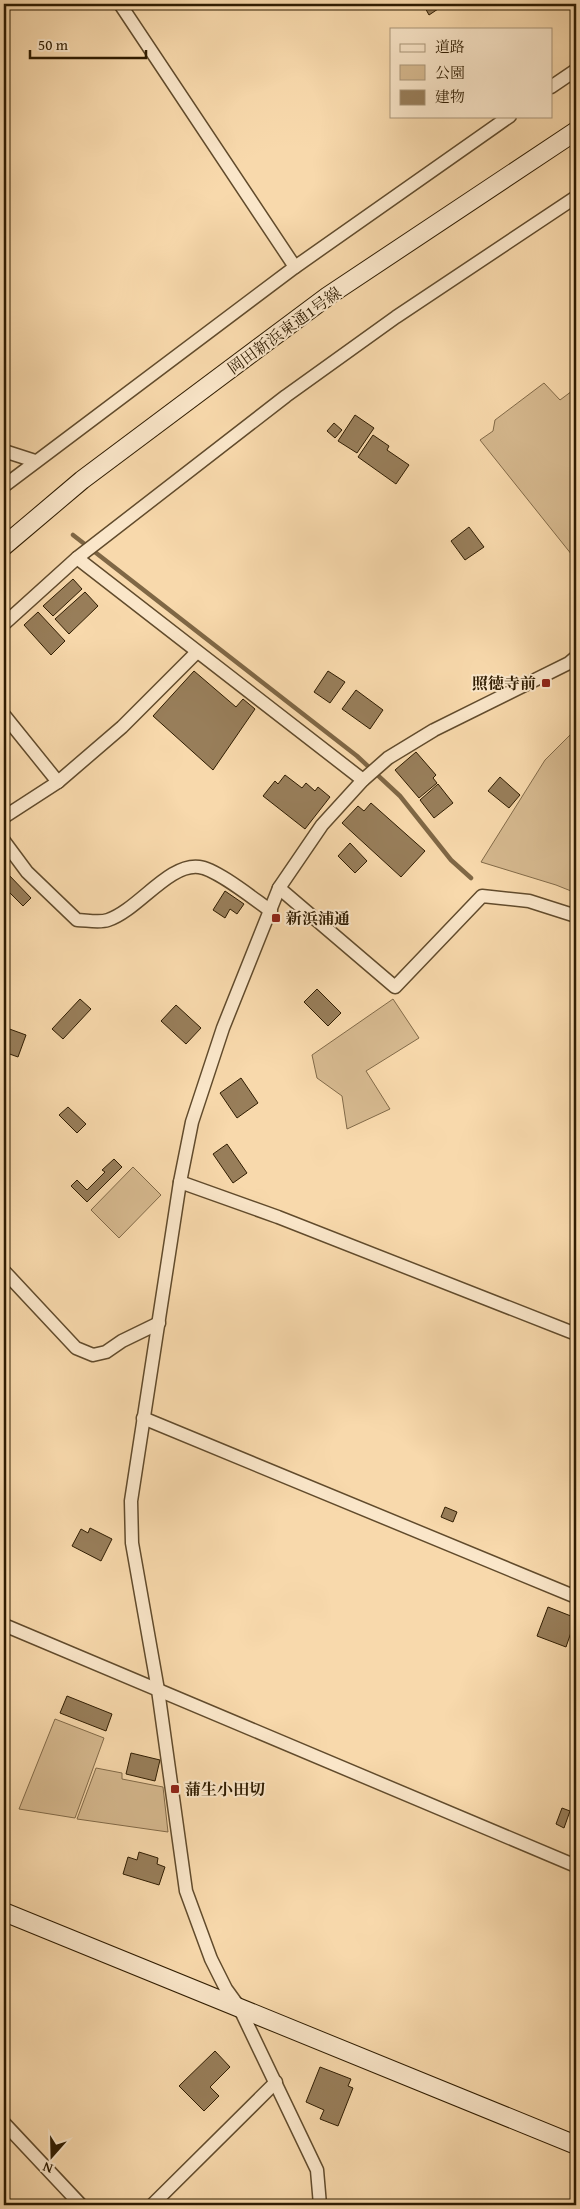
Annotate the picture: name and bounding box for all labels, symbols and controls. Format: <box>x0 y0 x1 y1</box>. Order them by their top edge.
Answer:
scale bar <box>30 28 146 60</box>
legend <box>390 28 552 118</box>
text: 50 m <box>38 34 69 55</box>
text: 道路 <box>435 36 465 57</box>
text: 公園 <box>435 62 465 83</box>
text: 建物 <box>435 86 465 107</box>
street label: 岡田新浜東通1号線 <box>222 280 346 380</box>
place label: 照徳寺前 <box>472 671 536 695</box>
marker: 照徳寺前 <box>540 677 552 689</box>
place label: 新浜浦通 <box>285 906 350 930</box>
marker: 新浜浦通 <box>270 912 282 924</box>
place label: 蒲生小田切 <box>185 1777 265 1801</box>
marker: 蒲生小田切 <box>169 1783 181 1795</box>
north arrow <box>28 2132 78 2182</box>
text: N <box>39 2157 55 2179</box>

